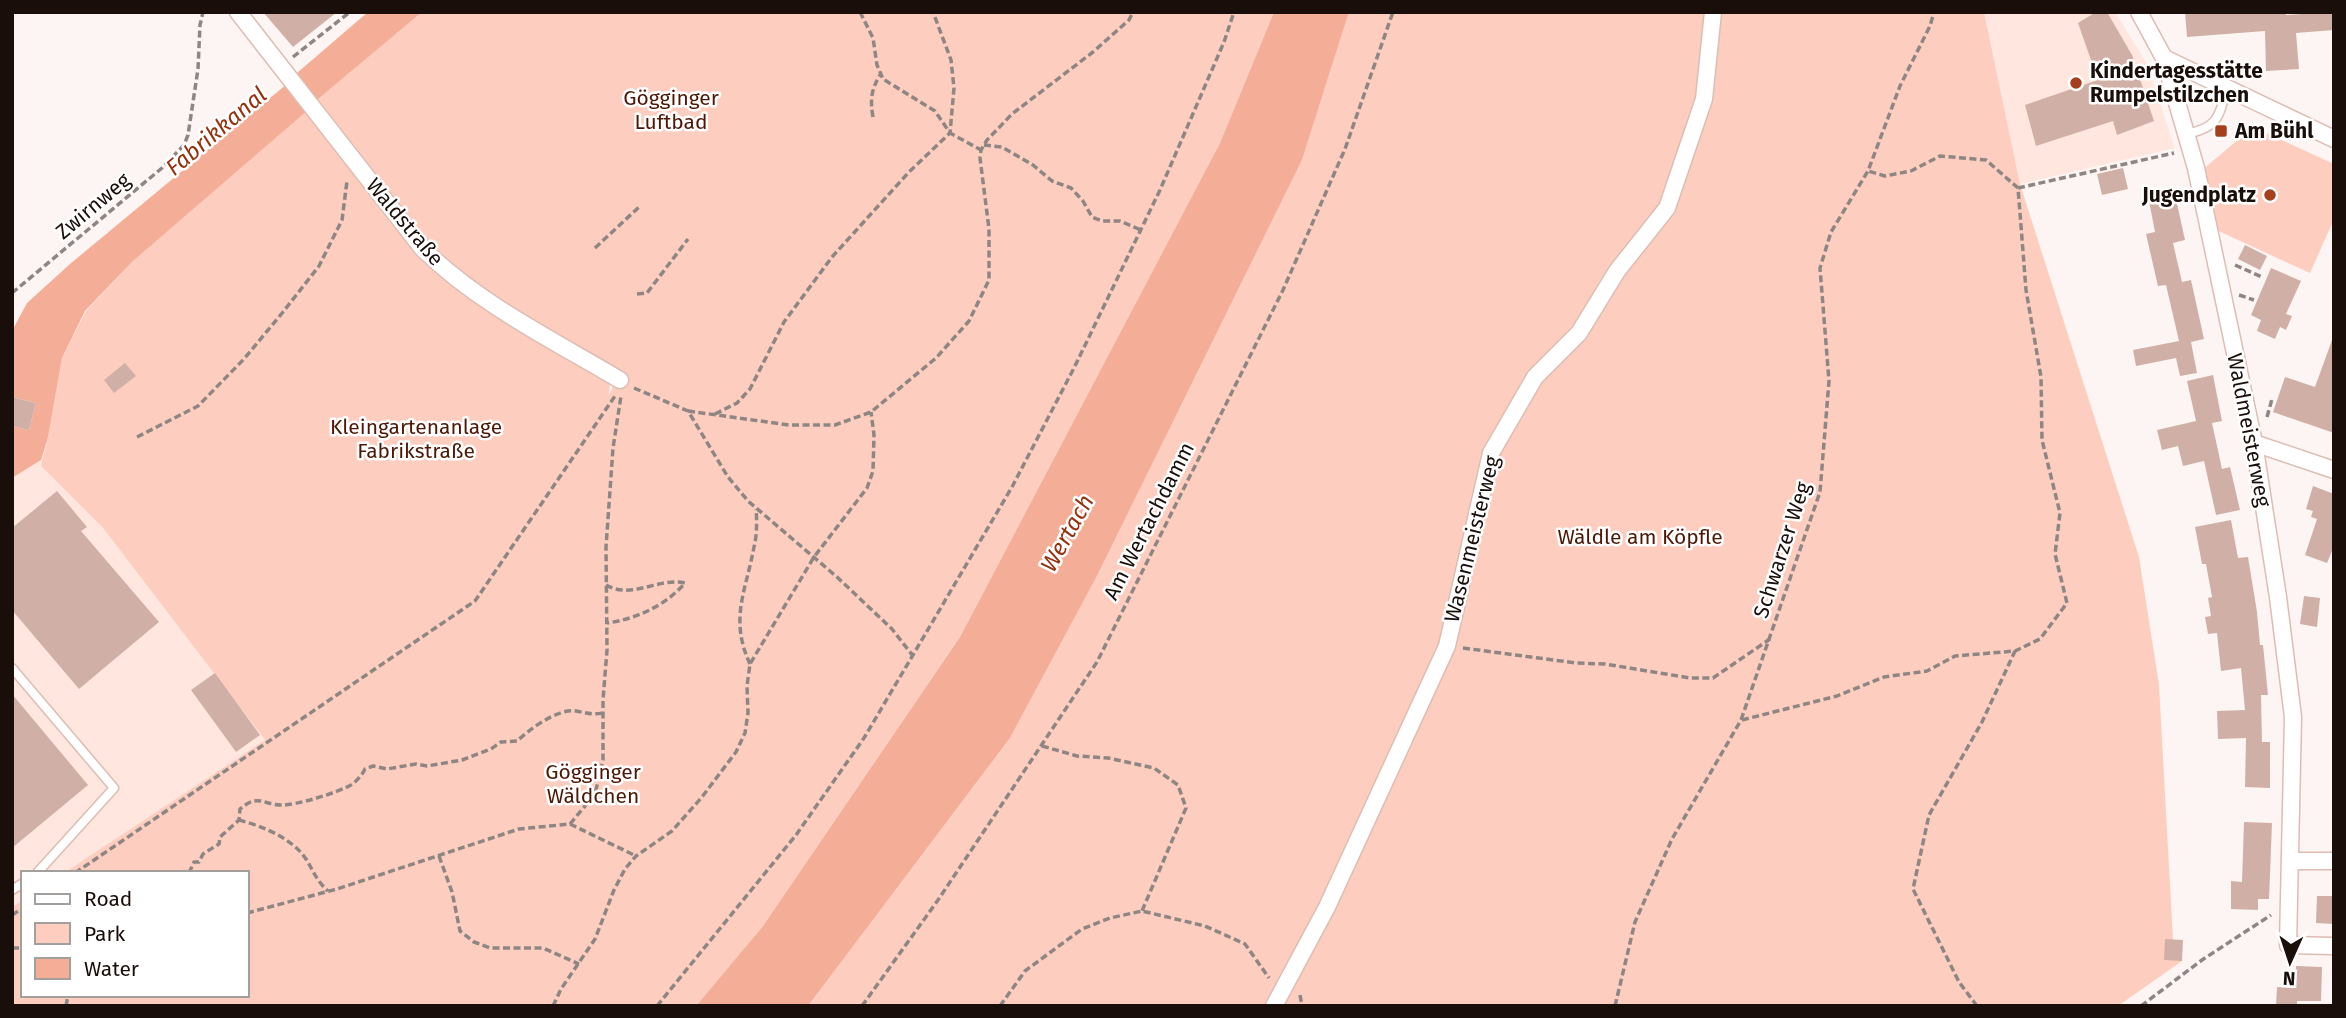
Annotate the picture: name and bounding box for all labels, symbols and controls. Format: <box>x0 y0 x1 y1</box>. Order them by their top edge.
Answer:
place label: Kindertagesstätte Rumpelstilzchen <box>2090 58 2263 108</box>
marker: Kindertagesstätte Rumpelstilzchen <box>2068 75 2084 91</box>
water label: Fabrikkanal <box>160 81 272 181</box>
park label: Gögginger Luftbad <box>623 85 719 135</box>
place label: Am Bühl <box>2234 118 2314 144</box>
marker: Am Bühl <box>2213 123 2229 139</box>
street label: Zwirnweg <box>50 167 136 245</box>
street label: Waldstraße <box>361 173 449 271</box>
place label: Jugendplatz <box>2141 182 2256 208</box>
marker: Jugendplatz <box>2262 187 2278 203</box>
street label: Waldmeisterweg <box>2221 351 2277 509</box>
park label: Kleingartenanlage Fabrikstraße <box>330 414 502 464</box>
street label: Am Wertachdamm <box>1098 438 1200 604</box>
street label: Wasenmeisterweg <box>1439 453 1505 625</box>
street label: Schwarzer Weg <box>1748 479 1816 621</box>
water label: Wertach <box>1034 489 1100 577</box>
park label: Wäldle am Köpfle <box>1557 524 1723 550</box>
park label: Gögginger Wäldchen <box>545 759 641 809</box>
legend <box>21 871 248 997</box>
text: Road <box>84 886 132 912</box>
text: Park <box>84 921 126 947</box>
north arrow <box>2255 927 2325 997</box>
text: Water <box>84 956 139 982</box>
text: N <box>2282 967 2296 990</box>

